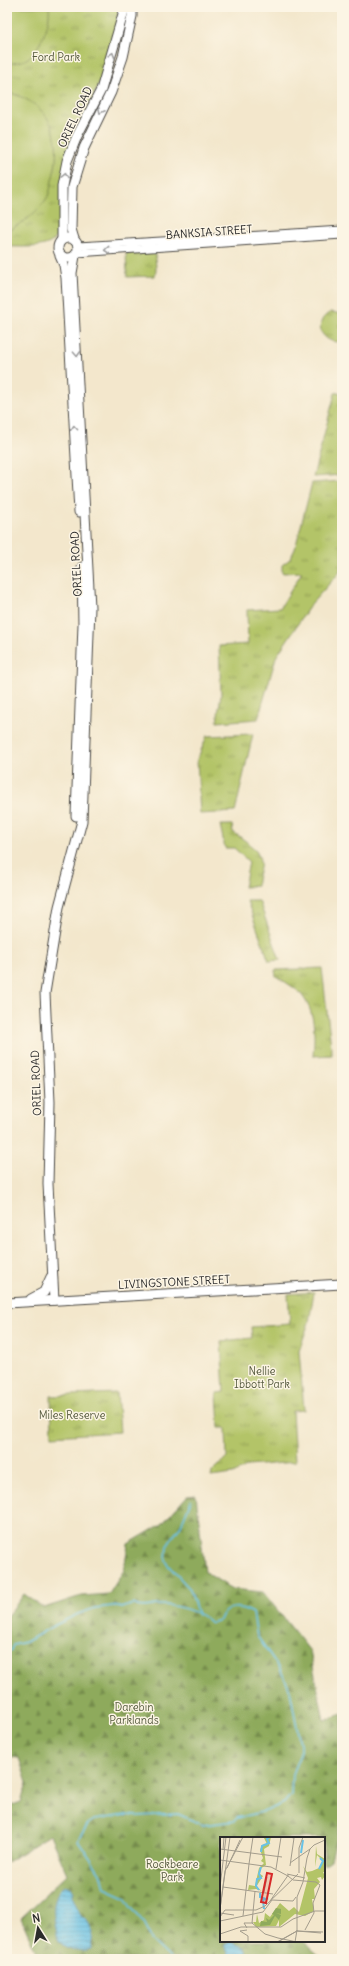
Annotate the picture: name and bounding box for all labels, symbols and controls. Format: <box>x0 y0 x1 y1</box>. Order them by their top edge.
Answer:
park label: Ford Park <box>32 50 80 64</box>
one-way arrow <box>107 52 116 59</box>
street label: ORIEL ROAD <box>55 84 95 150</box>
one-way arrow <box>98 106 106 114</box>
one-way arrow <box>60 173 68 179</box>
street label: BANKSIA STREET <box>165 222 253 242</box>
one-way arrow <box>104 246 111 255</box>
one-way arrow <box>73 351 82 357</box>
one-way arrow <box>69 425 78 431</box>
street label: ORIEL ROAD <box>67 531 85 597</box>
street label: ORIEL ROAD <box>28 1050 44 1116</box>
street label: LIVINGSTONE STREET <box>118 1272 231 1292</box>
park label: Nellie Ibbott Park <box>234 1364 290 1391</box>
park label: Miles Reserve <box>39 1408 105 1422</box>
park label: Darebin Parklands <box>109 1700 159 1727</box>
inset map <box>220 1837 325 1942</box>
park label: Rockbeare Park <box>146 1857 198 1884</box>
north arrow <box>18 1908 58 1948</box>
text: N <box>31 1911 41 1926</box>

